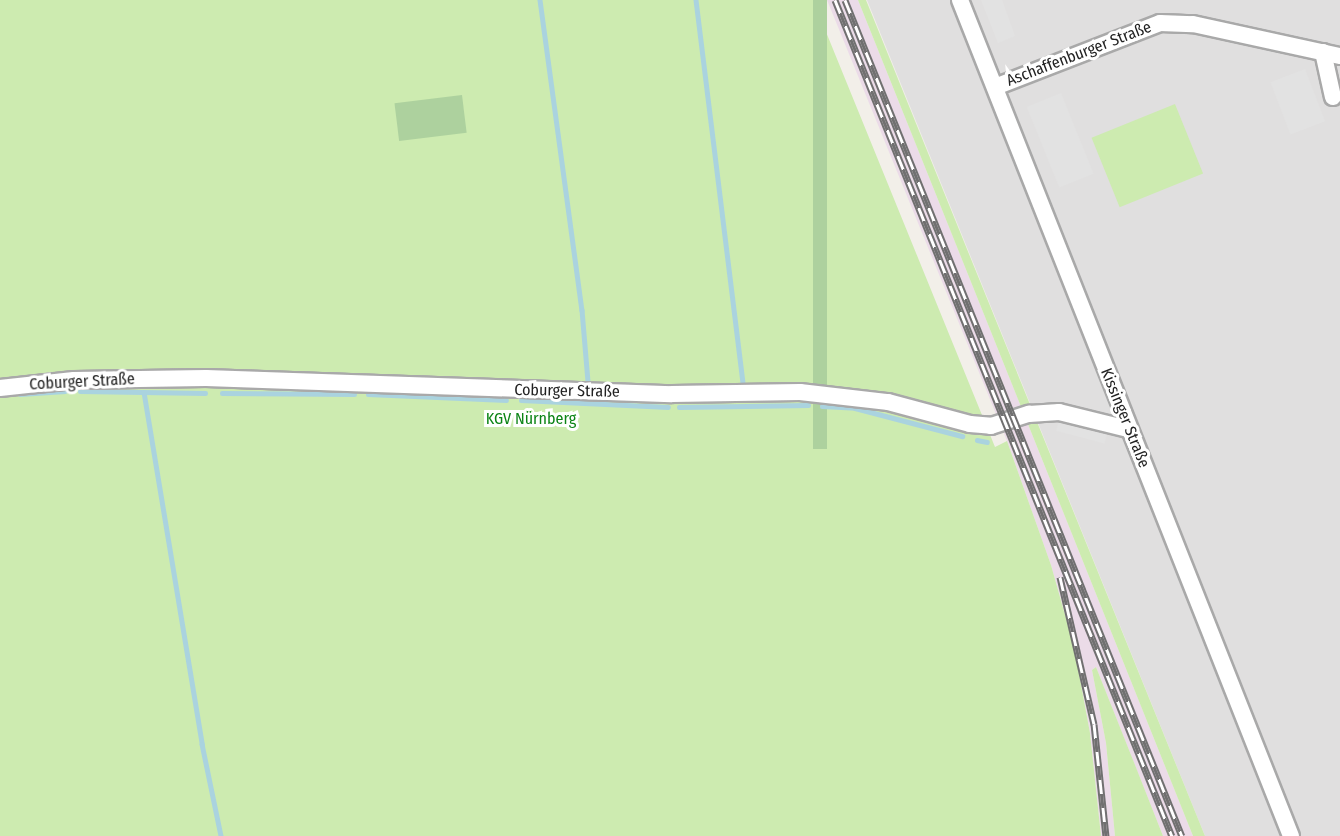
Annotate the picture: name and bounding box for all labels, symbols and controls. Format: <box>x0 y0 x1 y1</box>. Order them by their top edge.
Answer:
street label: Aschaffenburger Straße <box>1004 18 1154 90</box>
street label: Kissinger Straße <box>1096 365 1154 471</box>
street label: Coburger Straße <box>29 370 135 394</box>
street label: Coburger Straße <box>514 380 620 402</box>
park label: KGV Nürnberg <box>486 409 576 429</box>

